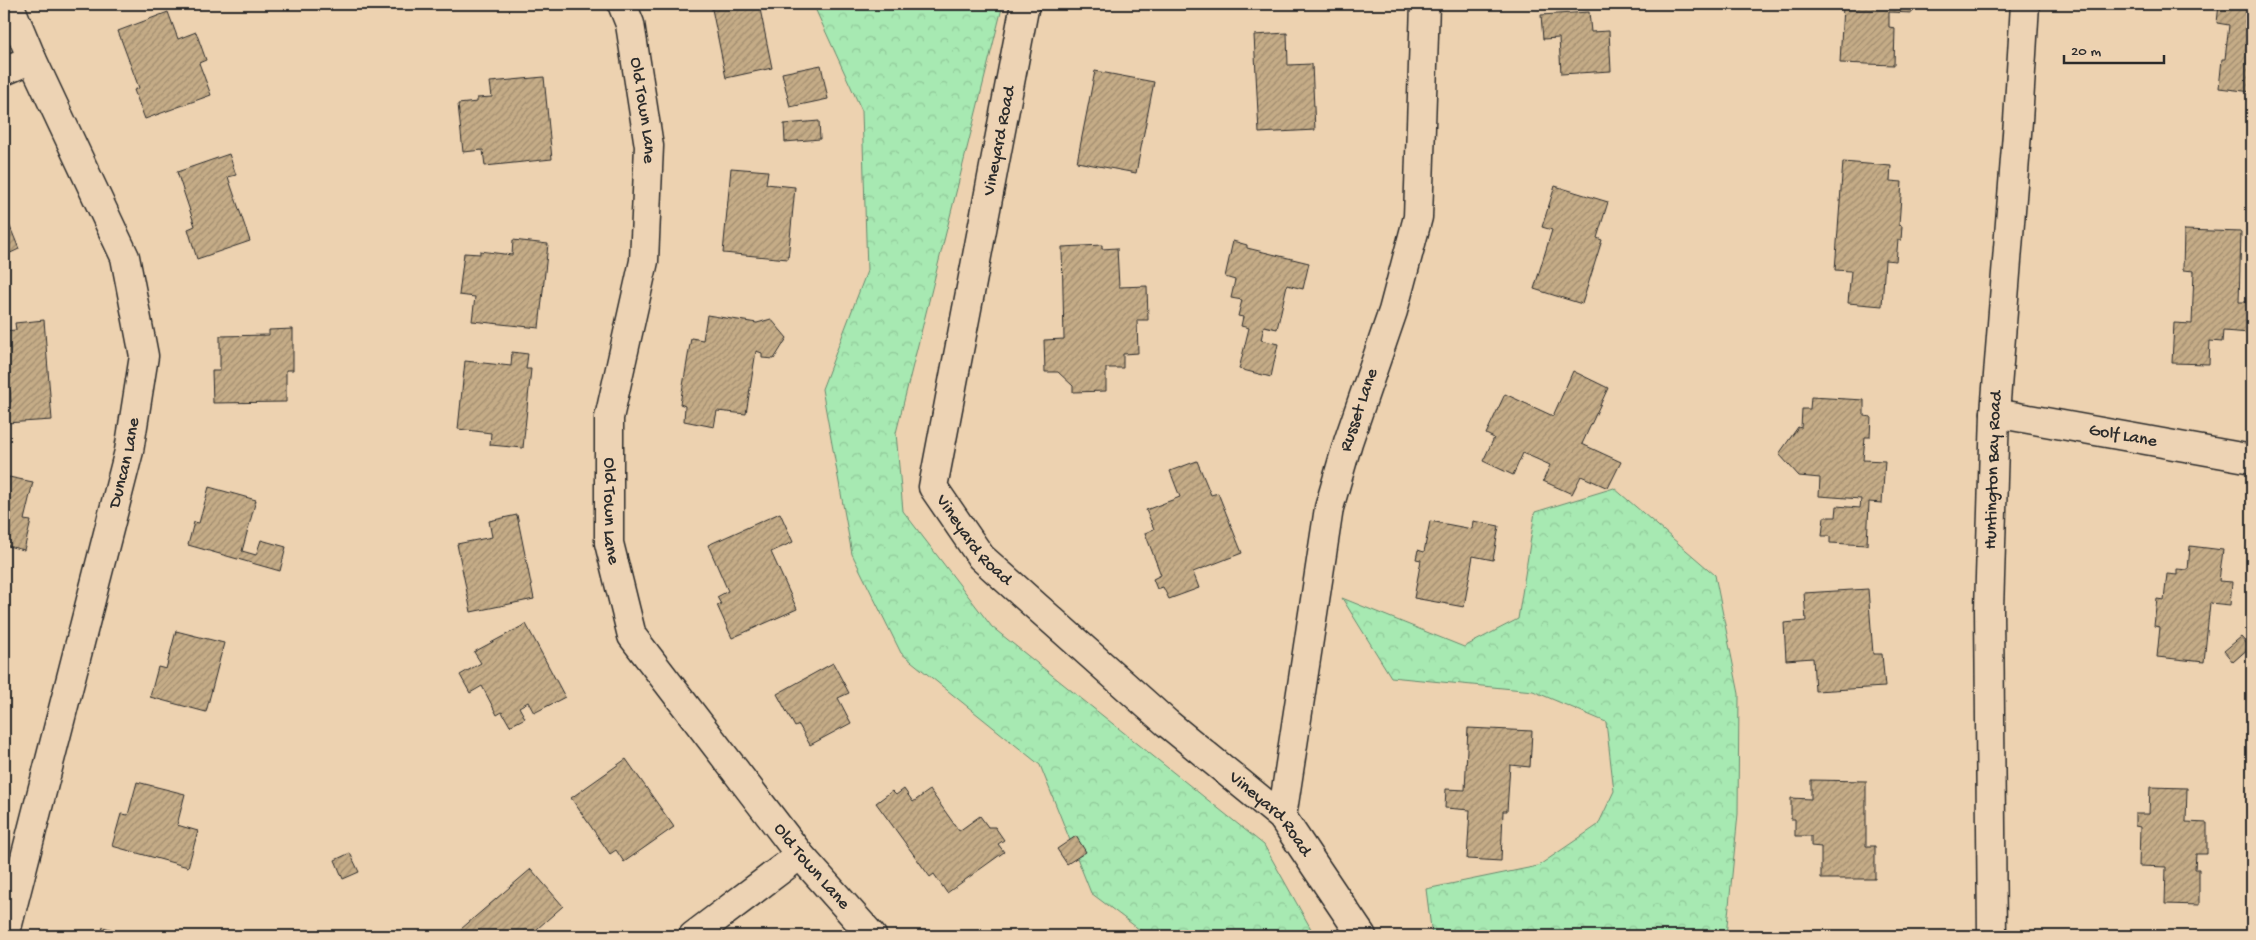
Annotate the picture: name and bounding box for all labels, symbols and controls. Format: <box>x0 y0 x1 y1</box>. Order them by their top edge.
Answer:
scale bar <box>2064 32 2164 64</box>
text: 20 m <box>2071 43 2101 61</box>
street label: Old Town Lane <box>625 56 660 165</box>
street label: Vineyard Road <box>979 83 1021 199</box>
street label: Russet Lane <box>1335 365 1383 454</box>
street label: Huntington Bay Road <box>1980 389 2007 550</box>
street label: Duncan Lane <box>104 416 145 511</box>
street label: Golf Lane <box>2087 419 2159 452</box>
street label: Old Town Lane <box>599 457 625 567</box>
street label: Vineyard Road <box>930 490 1017 591</box>
street label: Vineyard Road <box>1224 766 1317 862</box>
street label: Old Town Lane <box>769 819 855 915</box>

